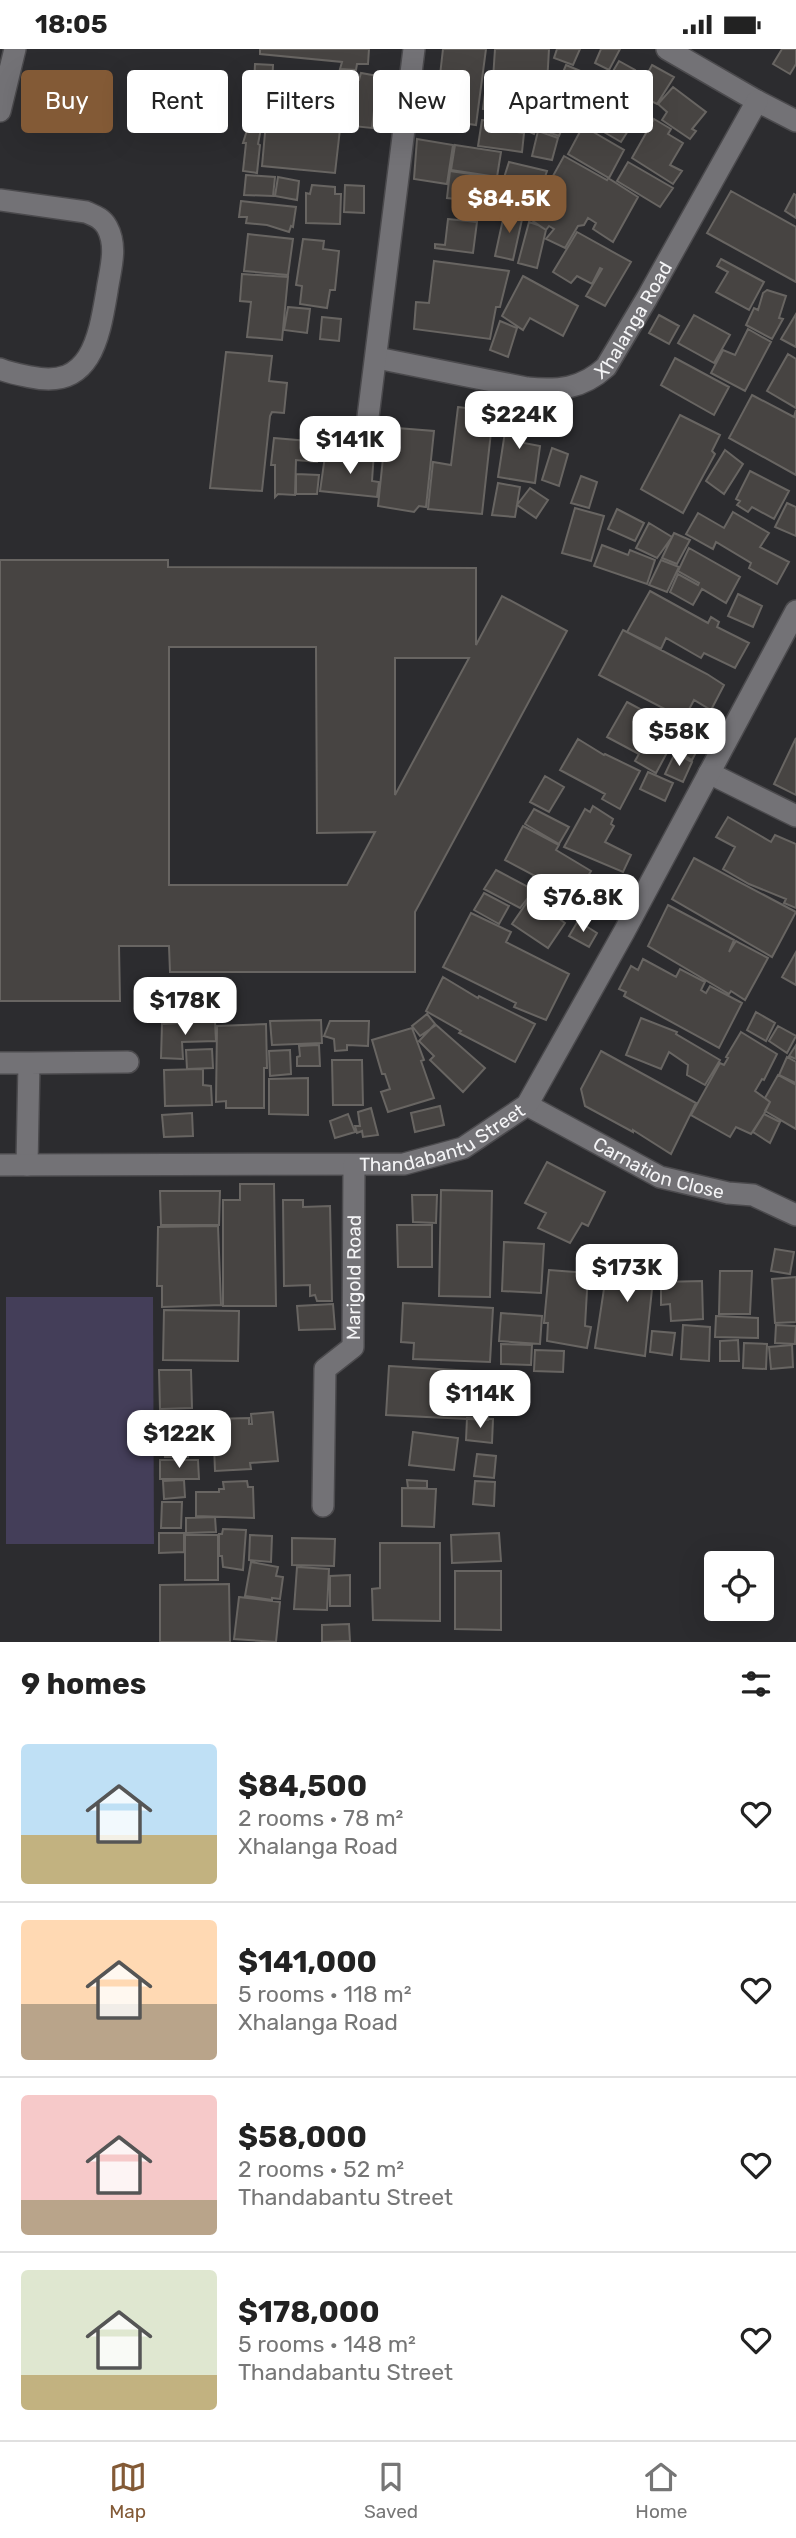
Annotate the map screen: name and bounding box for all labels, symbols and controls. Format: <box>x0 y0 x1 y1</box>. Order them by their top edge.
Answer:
text: 18:05 <box>35 9 108 40</box>
chip: Buy <box>21 70 113 133</box>
chip: Rent <box>127 70 228 133</box>
chip: Filters <box>242 70 359 133</box>
chip: New <box>373 70 470 133</box>
chip: Apartment <box>484 70 653 133</box>
pin: $84.5K <box>452 176 566 235</box>
text: $84.5K <box>467 184 551 212</box>
street label: Xhalanga Road <box>590 257 677 384</box>
pin: $224K <box>470 391 568 451</box>
text: $224K <box>481 400 557 428</box>
pin: $141K <box>301 417 399 476</box>
text: $141K <box>316 425 384 453</box>
pin: $58K <box>638 709 720 768</box>
text: $58K <box>648 717 710 745</box>
pin: $76.8K <box>526 875 640 934</box>
text: $76.8K <box>543 883 623 911</box>
pin: $178K <box>136 977 234 1037</box>
text: $178K <box>150 986 220 1014</box>
street label: Thandabantu Street <box>359 1098 529 1176</box>
street label: Carnation Close <box>589 1132 727 1203</box>
street label: Marigold Road <box>342 1215 365 1340</box>
pin: $173K <box>578 1245 676 1304</box>
text: $173K <box>592 1253 662 1281</box>
pin: $114K <box>431 1371 529 1430</box>
text: $114K <box>445 1379 515 1407</box>
pin: $122K <box>130 1411 228 1470</box>
text: $122K <box>143 1419 215 1447</box>
map controls <box>704 1551 774 1621</box>
button: locate <box>704 1551 774 1621</box>
icon: filters <box>737 1665 775 1703</box>
text: 9 homes <box>21 1666 146 1702</box>
text: $84,500 <box>238 1768 367 1804</box>
icon: home <box>77 1772 161 1856</box>
icon: heart <box>737 1795 775 1833</box>
text: 2 rooms · 78 m² <box>238 1804 403 1832</box>
text: Xhalanga Road <box>238 1832 398 1860</box>
text: $141,000 <box>238 1944 377 1980</box>
icon: home <box>77 1948 161 2032</box>
icon: heart <box>737 1971 775 2009</box>
text: 5 rooms · 118 m² <box>238 1980 412 2008</box>
text: Xhalanga Road <box>238 2008 398 2036</box>
text: $58,000 <box>238 2119 367 2155</box>
icon: home <box>77 2123 161 2207</box>
icon: heart <box>737 2146 775 2184</box>
text: 2 rooms · 52 m² <box>238 2155 404 2183</box>
text: Thandabantu Street <box>238 2183 453 2211</box>
text: $178,000 <box>238 2294 380 2330</box>
icon: home <box>77 2298 161 2382</box>
icon: heart <box>737 2321 775 2359</box>
text: 5 rooms · 148 m² <box>238 2330 416 2358</box>
text: Thandabantu Street <box>238 2358 453 2386</box>
tab: Map <box>109 2458 147 2523</box>
tab: Saved <box>364 2458 418 2523</box>
tab: Home <box>635 2458 687 2523</box>

